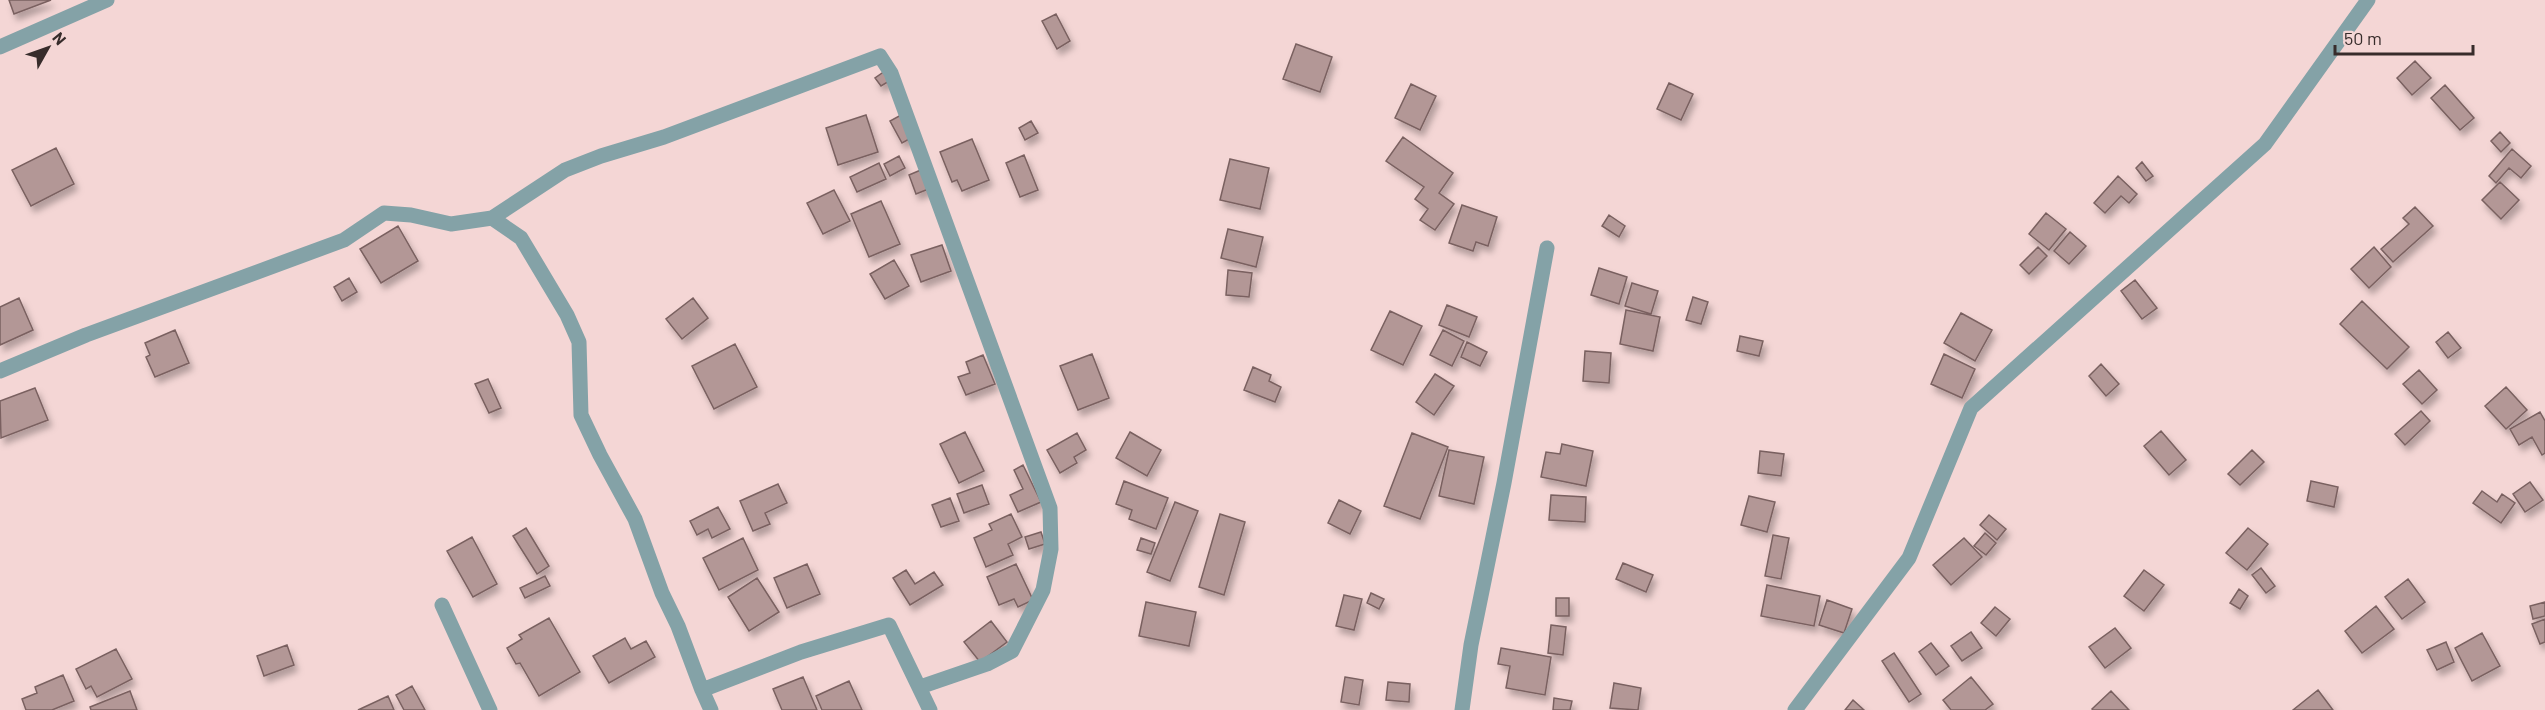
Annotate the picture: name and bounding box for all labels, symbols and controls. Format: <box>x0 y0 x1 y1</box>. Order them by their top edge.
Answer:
north arrow <box>18 18 78 78</box>
scale bar <box>2335 18 2473 56</box>
text: 50 m <box>2344 27 2382 49</box>
text: N <box>49 28 71 48</box>

